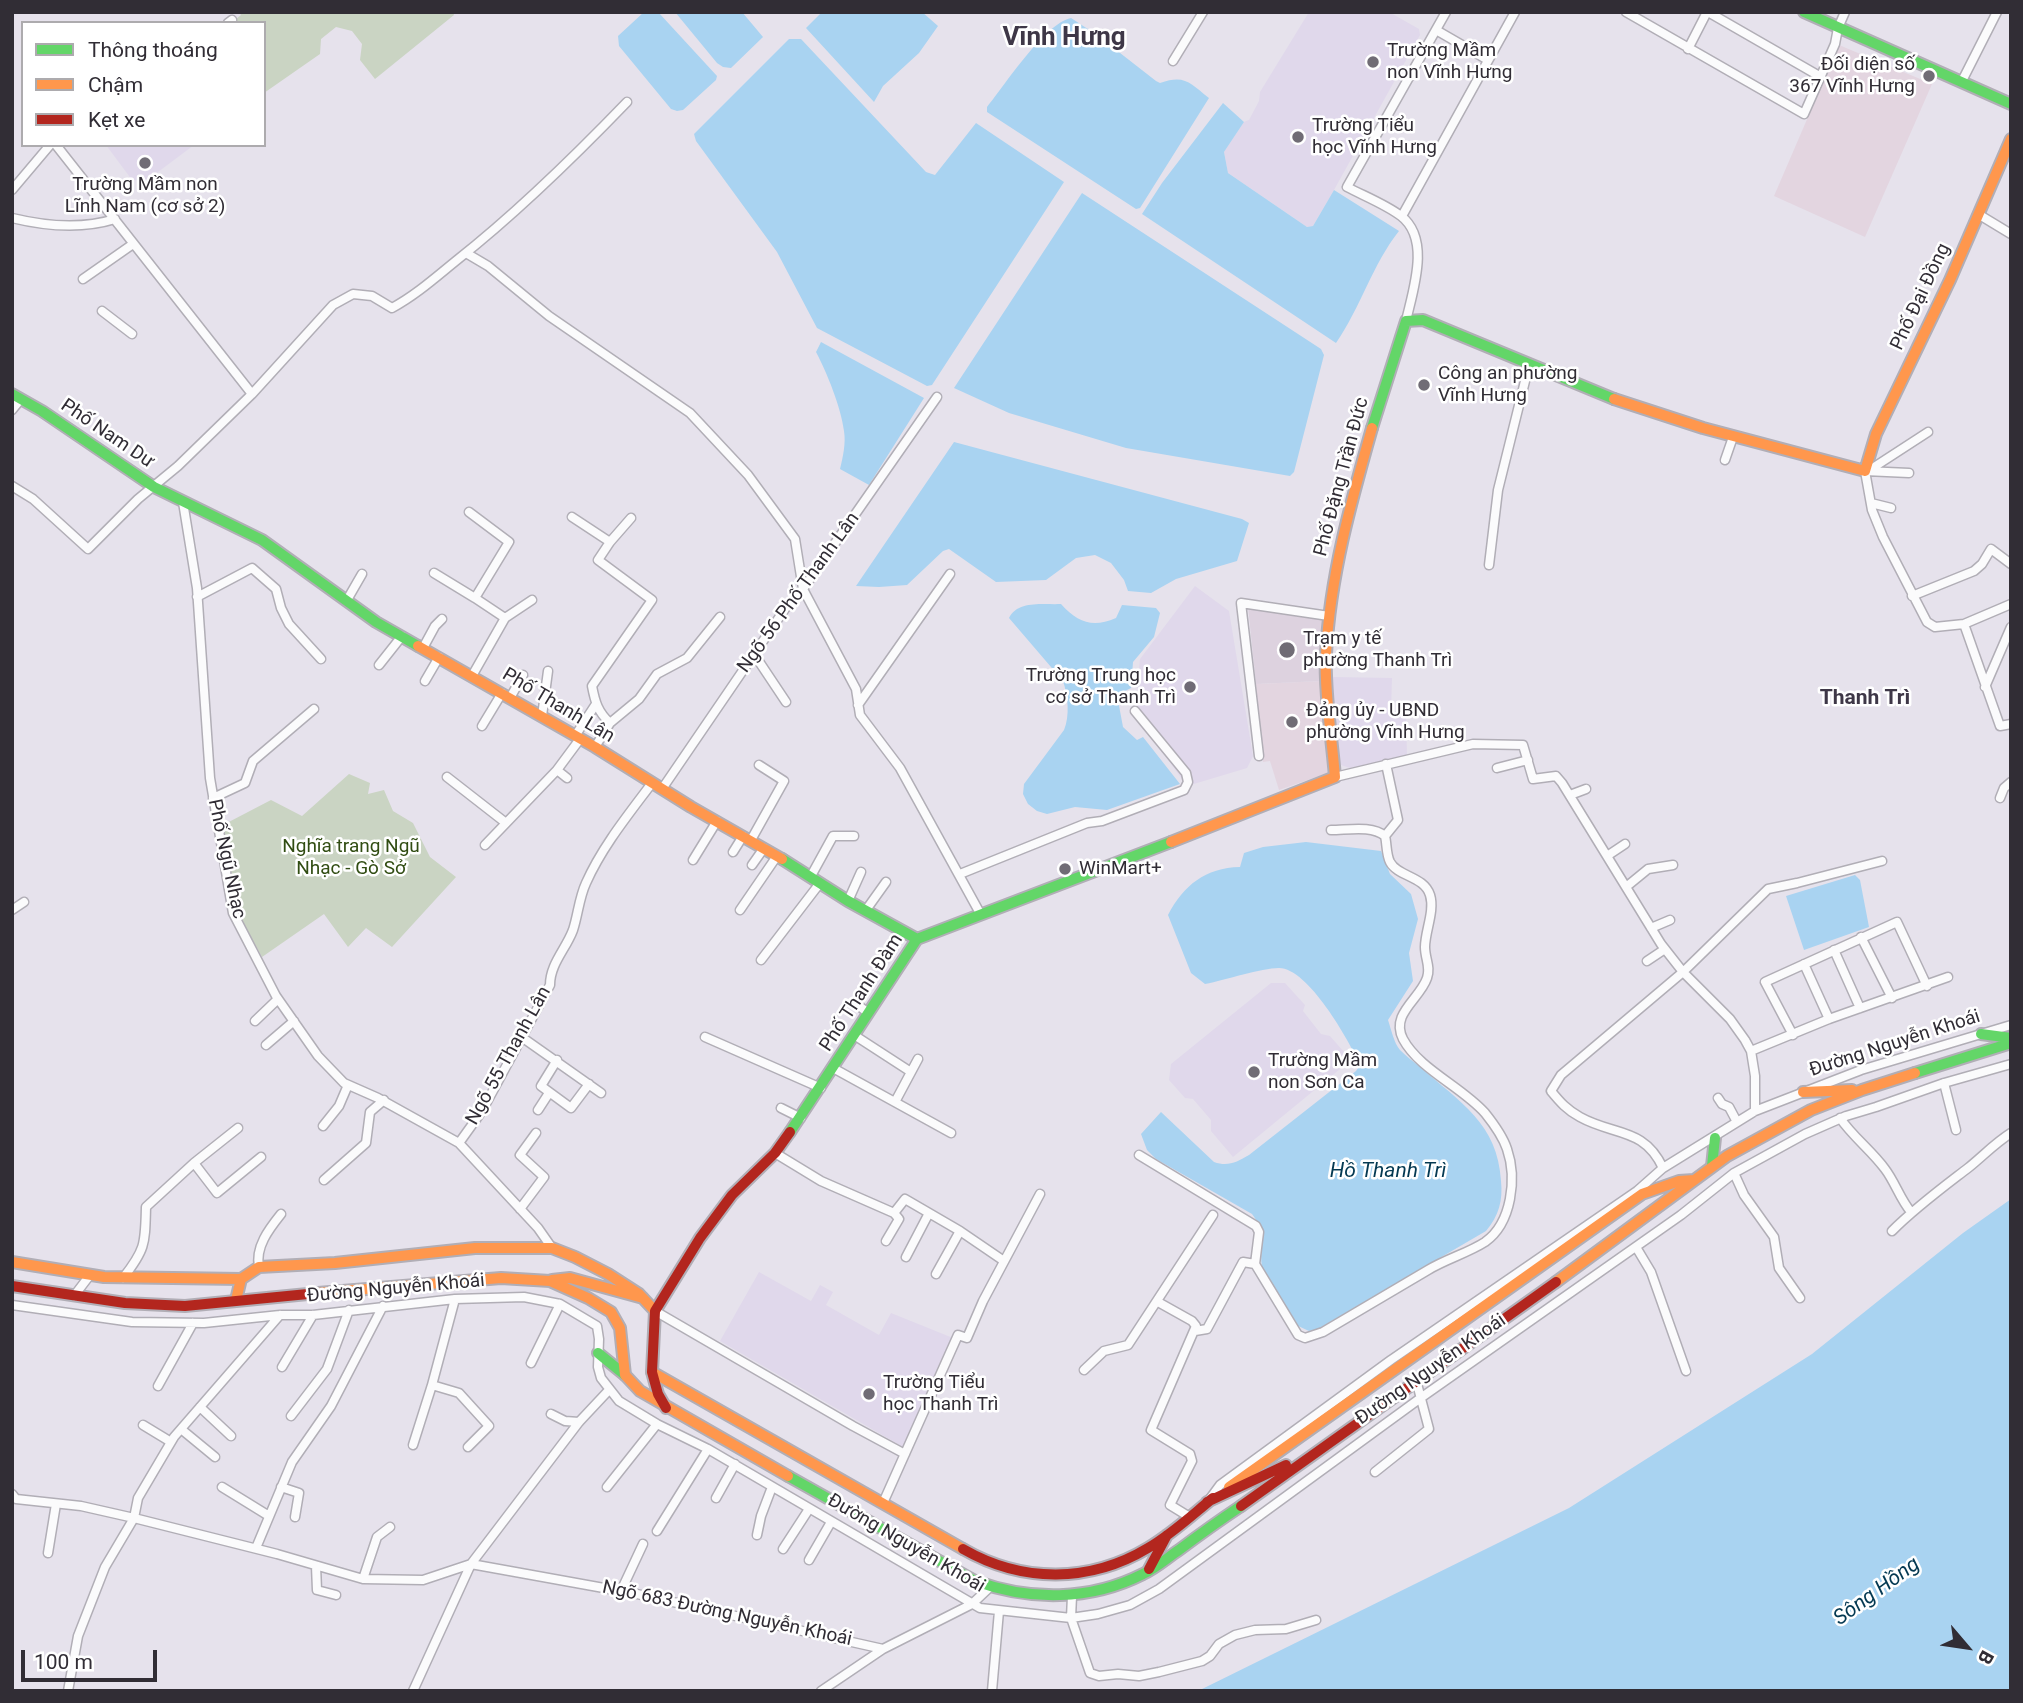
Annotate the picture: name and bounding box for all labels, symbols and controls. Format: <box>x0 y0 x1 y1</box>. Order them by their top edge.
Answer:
legend <box>21 21 266 147</box>
district label: Vĩnh Hưng <box>1002 22 1126 54</box>
text: Thông thoáng <box>88 38 218 62</box>
place label: Trường Mầm non Vĩnh Hưng <box>1387 40 1512 84</box>
marker: Trường Mầm non Vĩnh Hưng <box>1365 54 1381 70</box>
place label: Đối diện số 367 Vĩnh Hưng <box>1789 54 1915 98</box>
marker: Đối diện số 367 Vĩnh Hưng <box>1921 68 1937 84</box>
text: Chậm <box>88 73 143 97</box>
text: Kẹt xe <box>88 108 145 132</box>
place label: Trường Tiểu học Vĩnh Hưng <box>1312 115 1437 159</box>
marker: Trường Tiểu học Vĩnh Hưng <box>1290 129 1306 145</box>
marker: Trường Mầm non Lĩnh Nam (cơ sở 2) <box>137 155 153 171</box>
place label: Trường Mầm non Lĩnh Nam (cơ sở 2) <box>65 174 225 218</box>
street label: Phố Đại Đồng <box>1886 240 1956 354</box>
place label: Công an phường Vĩnh Hưng <box>1438 363 1578 407</box>
marker: Công an phường Vĩnh Hưng <box>1416 377 1432 393</box>
street label: Phố Nam Dư <box>56 394 158 474</box>
street label: Phố Đặng Trần Đức <box>1310 395 1374 559</box>
street label: Ngõ 56 Phố Thanh Lân <box>733 508 865 678</box>
place label: Trạm y tế phường Thanh Trì <box>1303 628 1452 672</box>
marker: Trạm y tế phường Thanh Trì <box>1277 640 1297 660</box>
street label: Phố Thanh Lân <box>498 664 618 748</box>
place label: Trường Trung học cơ sở Thanh Trì <box>1026 665 1176 709</box>
marker: Trường Trung học cơ sở Thanh Trì <box>1182 679 1198 695</box>
district label: Thanh Trì <box>1820 686 1910 712</box>
place label: Đảng ủy - UBND phường Vĩnh Hưng <box>1306 700 1465 744</box>
marker: Đảng ủy - UBND phường Vĩnh Hưng <box>1284 714 1300 730</box>
street label: Phố Ngũ Nhạc <box>202 797 250 921</box>
park label: Nghĩa trang Ngũ Nhạc - Gò Sở <box>282 836 420 880</box>
place label: WinMart+ <box>1079 858 1162 880</box>
marker: WinMart+ <box>1057 861 1073 877</box>
street label: Phố Thanh Đàm <box>816 930 908 1056</box>
street label: Ngõ 55 Thanh Lân <box>462 983 556 1129</box>
street label: Đường Nguyễn Khoái <box>1807 1006 1983 1082</box>
place label: Trường Mầm non Sơn Ca <box>1268 1050 1377 1094</box>
marker: Trường Mầm non Sơn Ca <box>1246 1064 1262 1080</box>
water label: Hồ Thanh Trì <box>1330 1159 1446 1185</box>
street label: Đường Nguyễn Khoái <box>306 1270 486 1308</box>
street label: Đường Nguyễn Khoái <box>1351 1310 1511 1430</box>
place label: Trường Tiểu học Thanh Trì <box>883 1372 999 1416</box>
marker: Trường Tiểu học Thanh Trì <box>861 1386 877 1402</box>
street label: Đường Nguyễn Khoái <box>823 1490 989 1598</box>
water label: Sông Hồng <box>1829 1552 1925 1632</box>
street label: Ngõ 683 Đường Nguyễn Khoái <box>600 1576 854 1652</box>
north arrow <box>1932 1612 2002 1682</box>
scale bar <box>24 1636 161 1680</box>
text: B <box>1973 1647 1999 1668</box>
text: 100 m <box>34 1650 93 1674</box>

